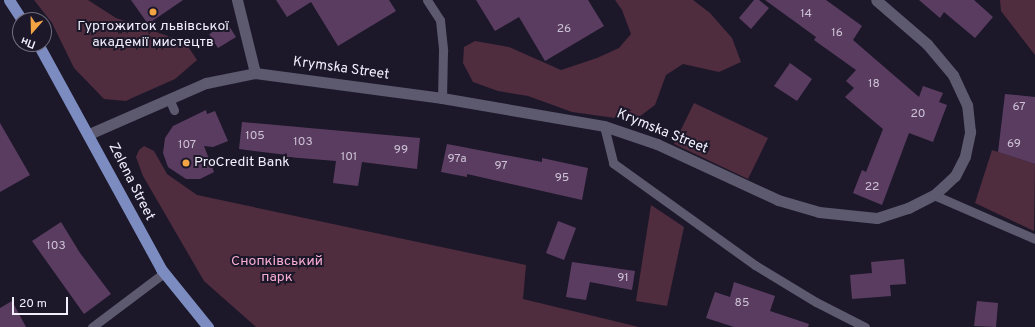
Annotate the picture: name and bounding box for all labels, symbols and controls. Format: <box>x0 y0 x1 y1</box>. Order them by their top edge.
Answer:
marker: Гуртожиток львівської академії мистецтв <box>148 7 158 17</box>
house number: 14 <box>800 8 812 22</box>
north arrow <box>12 12 52 52</box>
place label: Гуртожиток львівської академії мистецтв <box>77 19 229 52</box>
house number: 26 <box>557 23 571 37</box>
house number: 16 <box>831 27 843 41</box>
text: Пн <box>19 33 38 51</box>
street label: Krymska Street <box>292 54 390 84</box>
house number: 18 <box>868 78 880 92</box>
house number: 67 <box>1012 101 1026 115</box>
street label: Krymska Street <box>614 106 710 158</box>
house number: 20 <box>910 108 926 122</box>
house number: 105 <box>245 130 265 144</box>
house number: 103 <box>293 136 313 150</box>
house number: 69 <box>1007 138 1021 152</box>
house number: 107 <box>178 139 196 153</box>
street label: Zelena Street <box>104 140 158 224</box>
house number: 99 <box>394 144 408 158</box>
house number: 101 <box>341 151 357 165</box>
house number: 97а <box>447 153 467 167</box>
place label: ProCredit Bank <box>194 155 290 171</box>
marker: ProCredit Bank <box>181 158 191 168</box>
house number: 97 <box>494 160 508 174</box>
house number: 95 <box>555 172 569 186</box>
house number: 22 <box>865 181 879 195</box>
house number: 103 <box>46 240 66 254</box>
park label: Снопківський парк <box>231 254 323 286</box>
house number: 91 <box>617 272 629 286</box>
scale bar <box>14 289 70 315</box>
text: 20 m <box>19 296 47 312</box>
house number: 85 <box>735 297 749 311</box>

